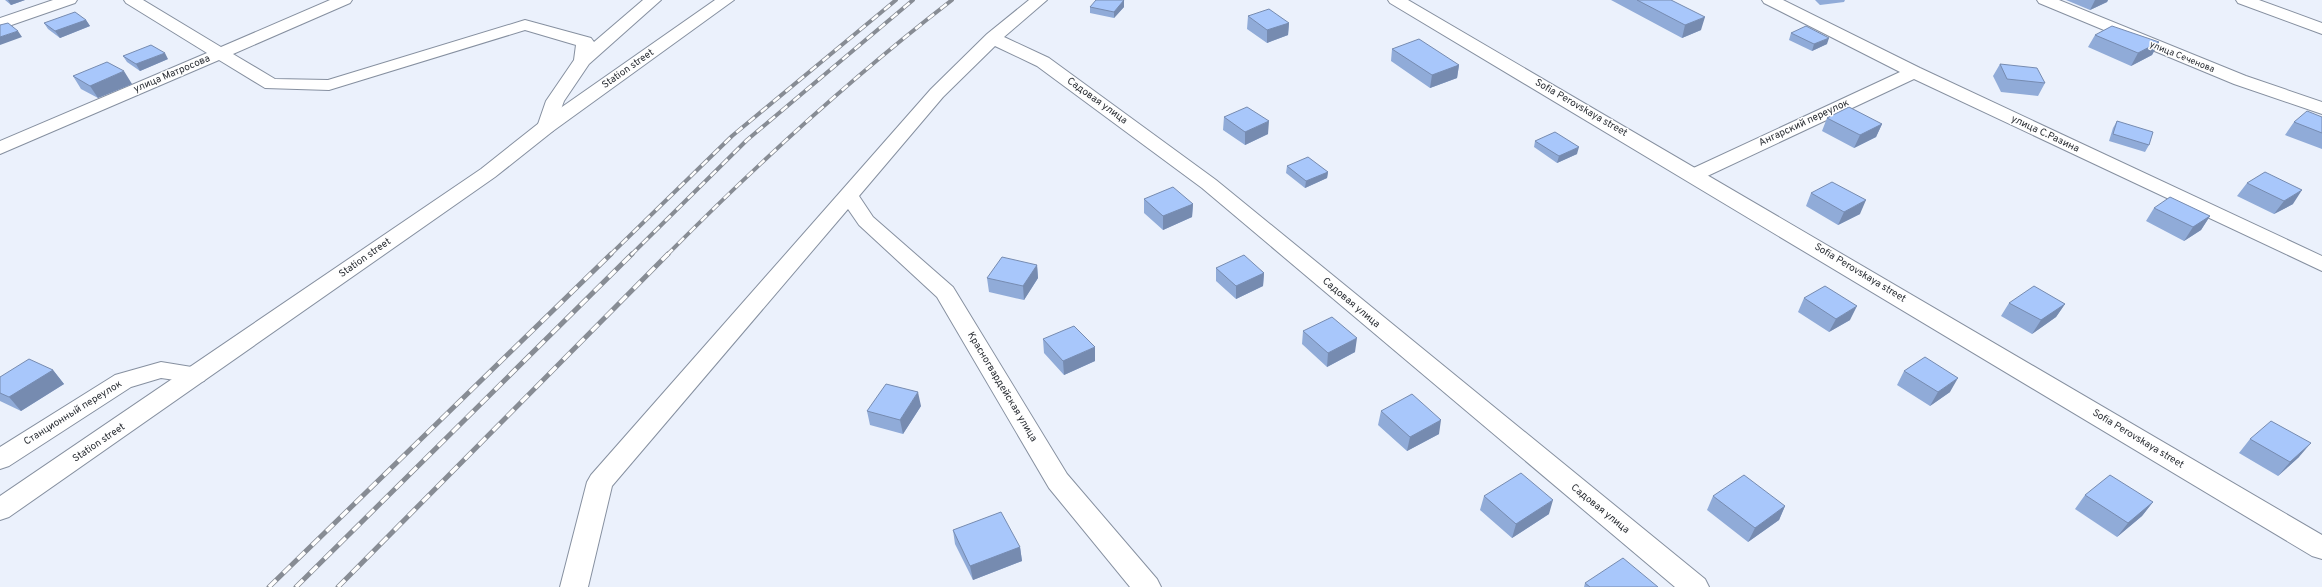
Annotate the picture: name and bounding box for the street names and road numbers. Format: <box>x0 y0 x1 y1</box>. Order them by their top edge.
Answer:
street label: улица Сеченова <box>2148 39 2216 75</box>
street label: Station street <box>599 46 657 92</box>
street label: улица Матросова <box>132 52 212 96</box>
street label: Садовая улица <box>1064 75 1130 127</box>
street label: Sofia Perovskaya street <box>1532 76 1630 140</box>
street label: Ангарский переулок <box>1757 96 1851 150</box>
street label: улица С.Разина <box>2009 113 2081 155</box>
street label: Station street <box>336 235 394 281</box>
street label: Sofia Perovskaya street <box>1812 240 1908 306</box>
street label: Садовая улица <box>1319 275 1383 331</box>
street label: Красногвардейская улица <box>964 330 1040 444</box>
street label: Станционный переулок <box>22 377 125 449</box>
street label: Sofia Perovskaya street <box>2090 406 2186 472</box>
street label: Station street <box>70 421 128 465</box>
street label: Садовая улица <box>1568 481 1632 537</box>

